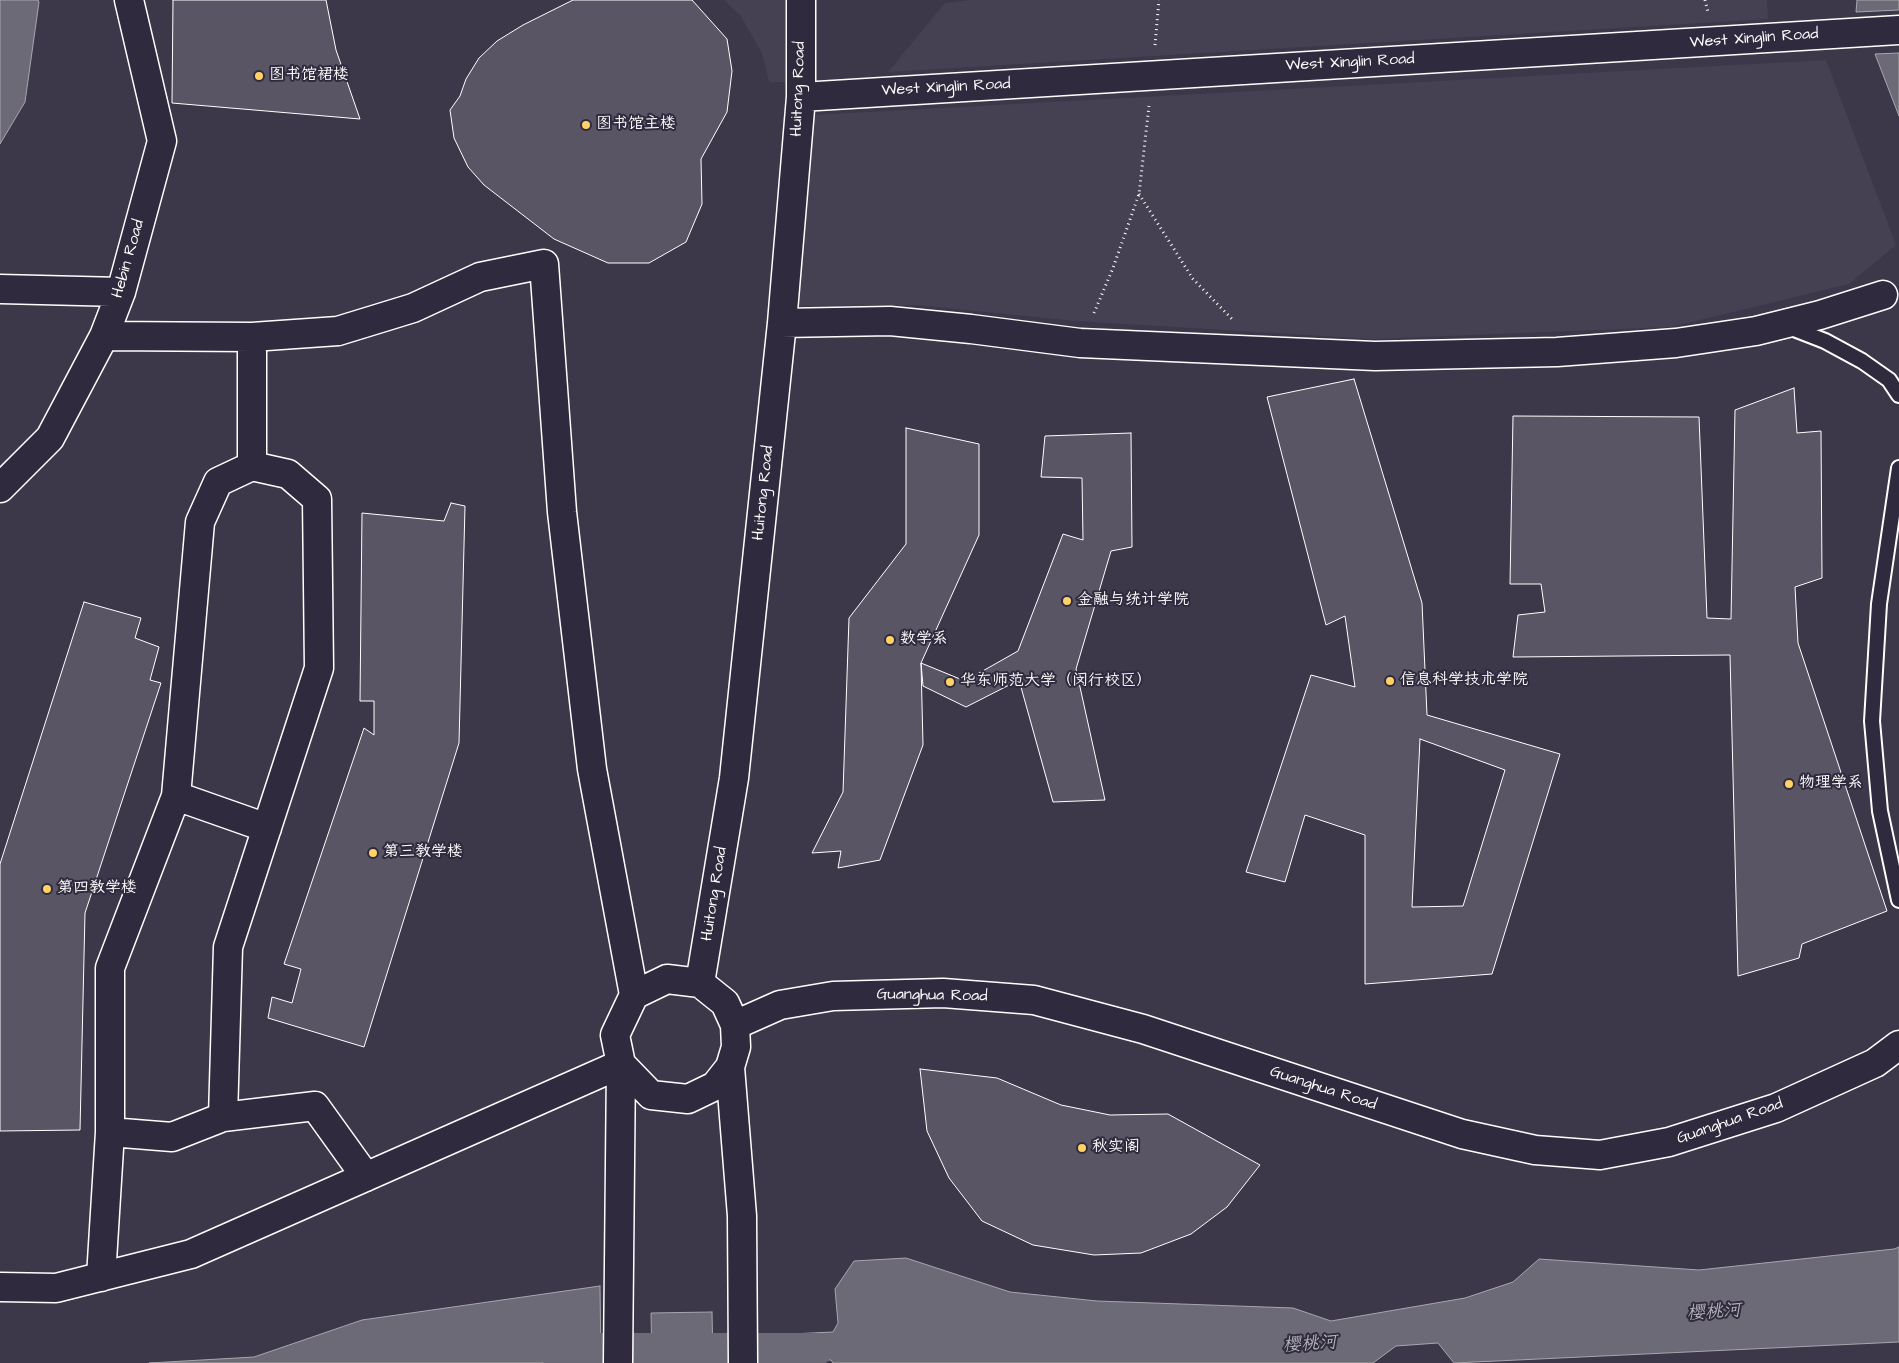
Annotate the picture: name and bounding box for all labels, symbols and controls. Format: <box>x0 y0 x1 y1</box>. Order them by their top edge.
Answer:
street label: West Xinglin Road <box>1689 25 1819 53</box>
street label: Huitong Road <box>788 41 810 137</box>
street label: West Xinglin Road <box>1285 50 1415 76</box>
place label: 图书馆裙楼 <box>269 66 349 86</box>
marker: 图书馆裙楼 <box>253 70 265 82</box>
street label: West Xinglin Road <box>881 75 1011 101</box>
place label: 图书馆主楼 <box>596 115 676 135</box>
marker: 图书馆主楼 <box>580 119 592 131</box>
street label: Hebin Road <box>109 217 149 301</box>
street label: Huitong Road <box>749 445 779 541</box>
place label: 金融与统计学院 <box>1077 591 1189 611</box>
marker: 金融与统计学院 <box>1061 595 1073 607</box>
place label: 数学系 <box>900 630 948 650</box>
marker: 数学系 <box>884 634 896 646</box>
place label: 信息科学技术学院 <box>1400 671 1528 691</box>
place label: 华东师范大学（闵行校区） <box>960 672 1152 692</box>
marker: 信息科学技术学院 <box>1384 675 1396 687</box>
marker: 华东师范大学（闵行校区） <box>944 676 956 688</box>
place label: 物理学系 <box>1799 774 1863 794</box>
marker: 物理学系 <box>1783 778 1795 790</box>
place label: 第三教学楼 <box>383 843 463 863</box>
street label: Huitong Road <box>698 846 732 942</box>
marker: 第三教学楼 <box>367 847 379 859</box>
place label: 第四教学楼 <box>57 879 137 899</box>
marker: 第四教学楼 <box>41 883 53 895</box>
street label: Guanghua Road <box>876 985 988 1007</box>
street label: Guanghua Road <box>1267 1063 1379 1115</box>
street label: Guanghua Road <box>1674 1095 1786 1149</box>
place label: 秋实阁 <box>1092 1138 1140 1158</box>
marker: 秋实阁 <box>1076 1142 1088 1154</box>
water label: 樱桃河 <box>1686 1300 1742 1326</box>
water label: 樱桃河 <box>1282 1332 1338 1358</box>

